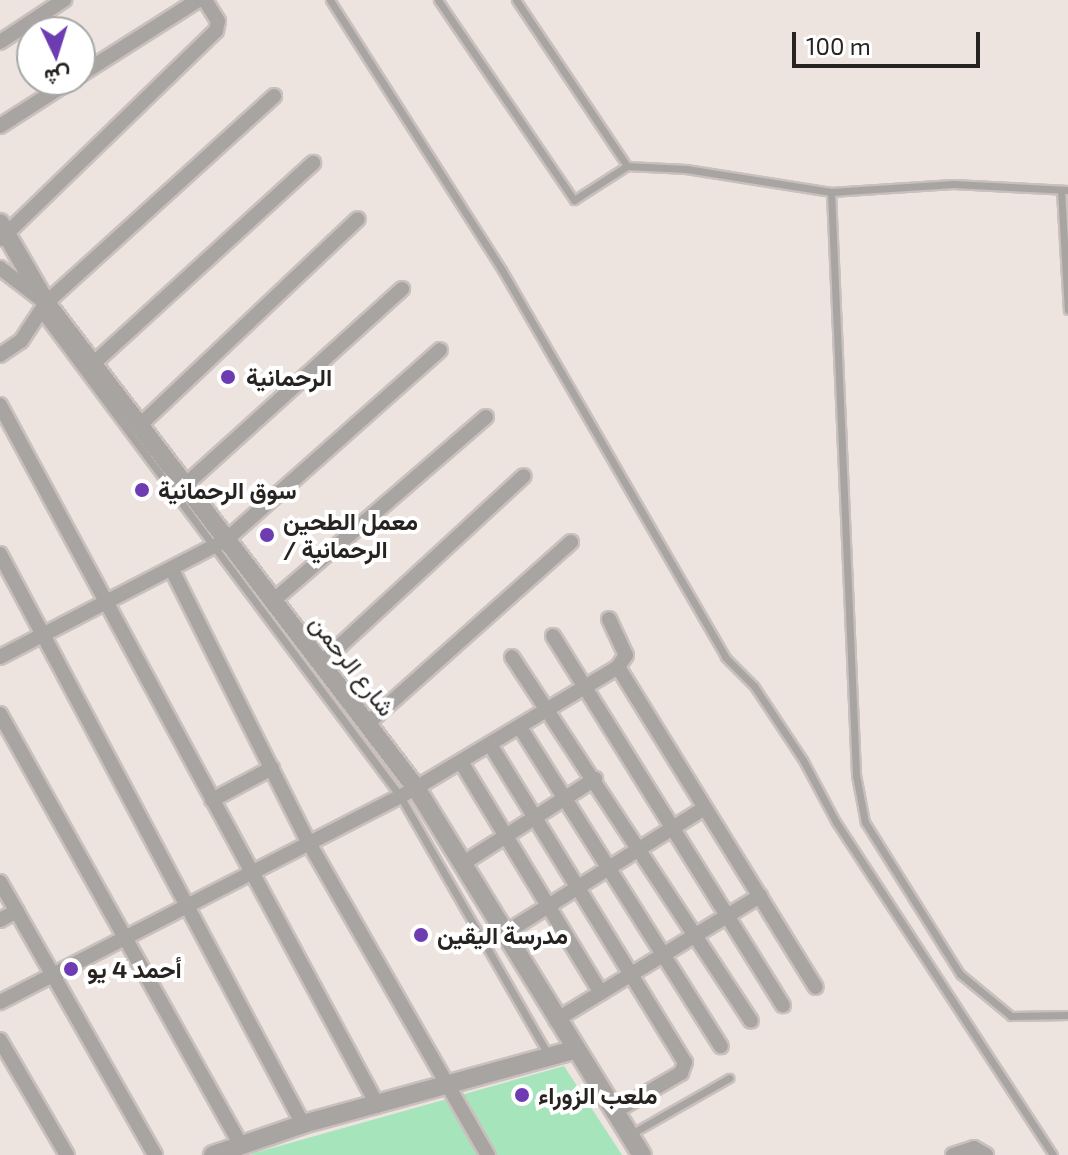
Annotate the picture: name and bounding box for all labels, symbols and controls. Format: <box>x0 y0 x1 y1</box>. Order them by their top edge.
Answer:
north arrow <box>16 16 96 96</box>
scale bar <box>796 16 984 66</box>
text: 100 m <box>806 31 871 60</box>
text: ش <box>43 64 72 92</box>
place label: الرحمانية <box>246 363 332 391</box>
marker: الرحمانية <box>217 366 239 388</box>
place label: سوق الرحمانية <box>158 476 297 504</box>
marker: سوق الرحمانية <box>133 481 151 499</box>
place label: معمل الطحين / الرحمانية <box>283 507 418 563</box>
marker: معمل الطحين / الرحمانية <box>258 526 276 544</box>
street label: شارع الرحمن <box>305 609 401 721</box>
place label: مدرسة اليقين <box>437 921 568 949</box>
marker: مدرسة اليقين <box>412 926 430 944</box>
place label: أحمد 4 يو <box>87 955 182 983</box>
marker: أحمد 4 يو <box>62 960 80 978</box>
place label: ملعب الزوراء <box>538 1081 657 1109</box>
marker: ملعب الزوراء <box>513 1086 531 1104</box>

